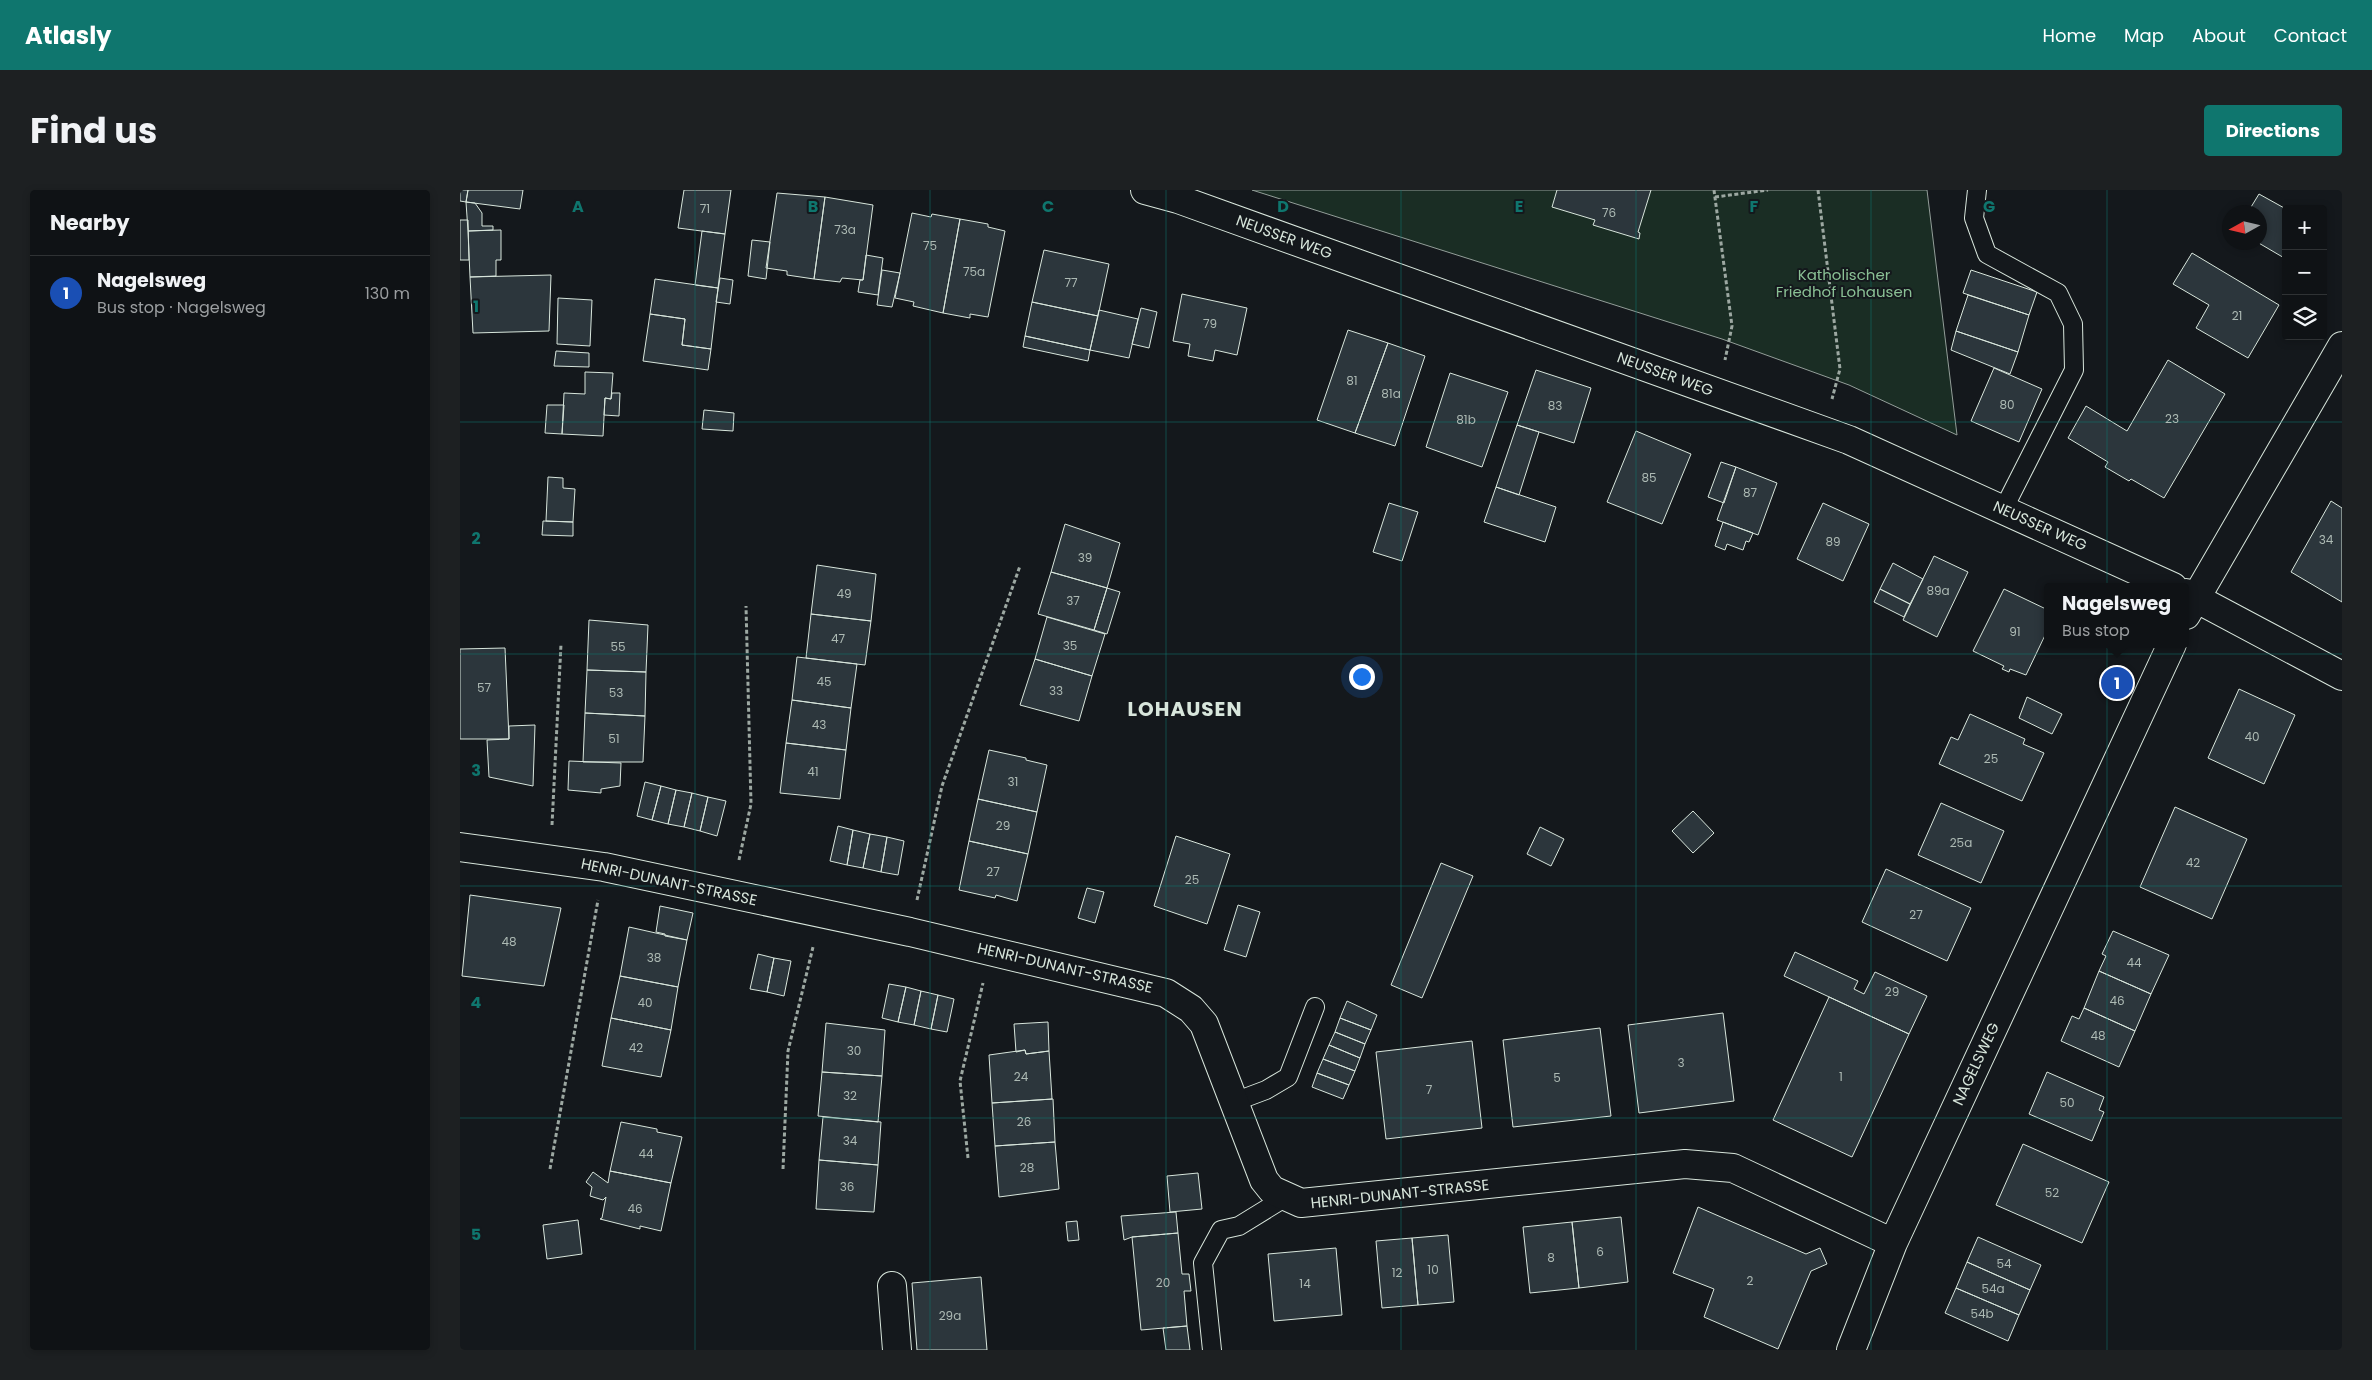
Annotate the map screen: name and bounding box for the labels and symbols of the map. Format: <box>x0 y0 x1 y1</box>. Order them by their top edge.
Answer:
text: A <box>572 195 584 218</box>
text: B <box>808 195 818 218</box>
text: C <box>1042 195 1054 218</box>
text: D <box>1277 195 1289 218</box>
text: E <box>1515 195 1523 218</box>
text: F <box>1750 195 1759 218</box>
text: G <box>1983 195 1995 218</box>
house number: 71 <box>700 200 710 217</box>
house number: 76 <box>1602 204 1616 221</box>
north arrow <box>2222 205 2267 250</box>
street label: NEUSSER WEG <box>1233 209 1335 264</box>
house number: 73a <box>834 221 856 238</box>
house number: 75 <box>923 237 937 254</box>
house number: 75a <box>963 263 985 280</box>
park label: Katholischer Friedhof Lohausen <box>1776 264 1912 302</box>
house number: 77 <box>1064 274 1078 291</box>
text: 1 <box>473 295 479 318</box>
house number: 21 <box>2232 307 2242 324</box>
house number: 79 <box>1203 315 1217 332</box>
street label: NEUSSER WEG <box>1614 346 1716 401</box>
house number: 81 <box>1346 372 1358 389</box>
house number: 81a <box>1381 385 1401 402</box>
house number: 80 <box>1999 396 2015 413</box>
house number: 83 <box>1548 397 1562 414</box>
house number: 23 <box>2165 410 2179 427</box>
house number: 81b <box>1456 411 1476 428</box>
house number: 85 <box>1641 469 1657 486</box>
house number: 87 <box>1743 484 1758 501</box>
street label: NEUSSER WEG <box>1990 495 2091 556</box>
text: 2 <box>471 527 481 550</box>
house number: 34 <box>2319 531 2334 548</box>
house number: 89 <box>1825 533 1841 550</box>
house number: 39 <box>1078 549 1092 566</box>
house number: 89a <box>1926 582 1950 599</box>
house number: 49 <box>836 585 852 602</box>
house number: 37 <box>1066 592 1080 609</box>
house number: 91 <box>2009 623 2021 640</box>
house number: 47 <box>831 630 845 647</box>
house number: 35 <box>1063 637 1077 654</box>
house number: 55 <box>610 638 626 655</box>
your location <box>1349 664 1375 690</box>
pin: 1 <box>2101 664 2133 702</box>
house number: 45 <box>816 673 832 690</box>
house number: 57 <box>477 679 491 696</box>
house number: 33 <box>1049 682 1063 699</box>
house number: 53 <box>609 684 623 701</box>
district label: LOHAUSEN <box>1128 695 1242 723</box>
house number: 43 <box>812 716 826 733</box>
house number: 40 <box>2244 728 2260 745</box>
house number: 51 <box>608 730 620 747</box>
house number: 25 <box>1984 750 1998 767</box>
text: 3 <box>471 759 481 782</box>
house number: 41 <box>807 763 819 780</box>
house number: 31 <box>1008 773 1018 790</box>
house number: 29 <box>996 817 1010 834</box>
house number: 25a <box>1950 834 1972 851</box>
street label: HENRI-DUNANT-STRASSE <box>579 853 759 910</box>
house number: 42 <box>2186 854 2200 871</box>
house number: 27 <box>986 863 1000 880</box>
house number: 25 <box>1185 871 1199 888</box>
house number: 27 <box>1909 906 1923 923</box>
house number: 48 <box>501 933 517 950</box>
street label: HENRI-DUNANT-STRASSE <box>975 937 1155 998</box>
house number: 38 <box>647 949 661 966</box>
house number: 44 <box>2126 954 2142 971</box>
house number: 29 <box>1885 983 1899 1000</box>
text: 4 <box>471 991 482 1014</box>
house number: 46 <box>2109 992 2125 1009</box>
house number: 40 <box>637 994 653 1011</box>
street label: NAGELSWEG <box>1947 1019 2004 1109</box>
house number: 48 <box>2090 1027 2106 1044</box>
house number: 42 <box>629 1039 643 1056</box>
house number: 30 <box>847 1042 861 1059</box>
house number: 3 <box>1677 1054 1685 1071</box>
house number: 24 <box>1014 1068 1029 1085</box>
house number: 1 <box>1839 1068 1843 1085</box>
house number: 5 <box>1553 1069 1561 1086</box>
house number: 7 <box>1426 1081 1433 1098</box>
house number: 32 <box>843 1087 857 1104</box>
house number: 50 <box>2059 1094 2075 1111</box>
house number: 26 <box>1017 1113 1031 1130</box>
house number: 34 <box>843 1132 858 1149</box>
house number: 44 <box>638 1145 654 1162</box>
house number: 28 <box>1020 1159 1034 1176</box>
street label: HENRI-DUNANT-STRASSE <box>1310 1174 1490 1213</box>
house number: 36 <box>840 1178 854 1195</box>
house number: 52 <box>2045 1184 2059 1201</box>
house number: 46 <box>627 1200 643 1217</box>
text: 5 <box>471 1223 481 1246</box>
house number: 6 <box>1596 1243 1604 1260</box>
house number: 8 <box>1547 1249 1555 1266</box>
house number: 54 <box>1996 1255 2012 1272</box>
house number: 10 <box>1427 1261 1439 1278</box>
house number: 12 <box>1392 1264 1402 1281</box>
house number: 2 <box>1747 1272 1754 1289</box>
house number: 20 <box>1156 1274 1170 1291</box>
house number: 14 <box>1299 1275 1311 1292</box>
house number: 54a <box>1981 1280 2005 1297</box>
house number: 54b <box>1970 1305 1994 1322</box>
house number: 29a <box>939 1307 961 1324</box>

